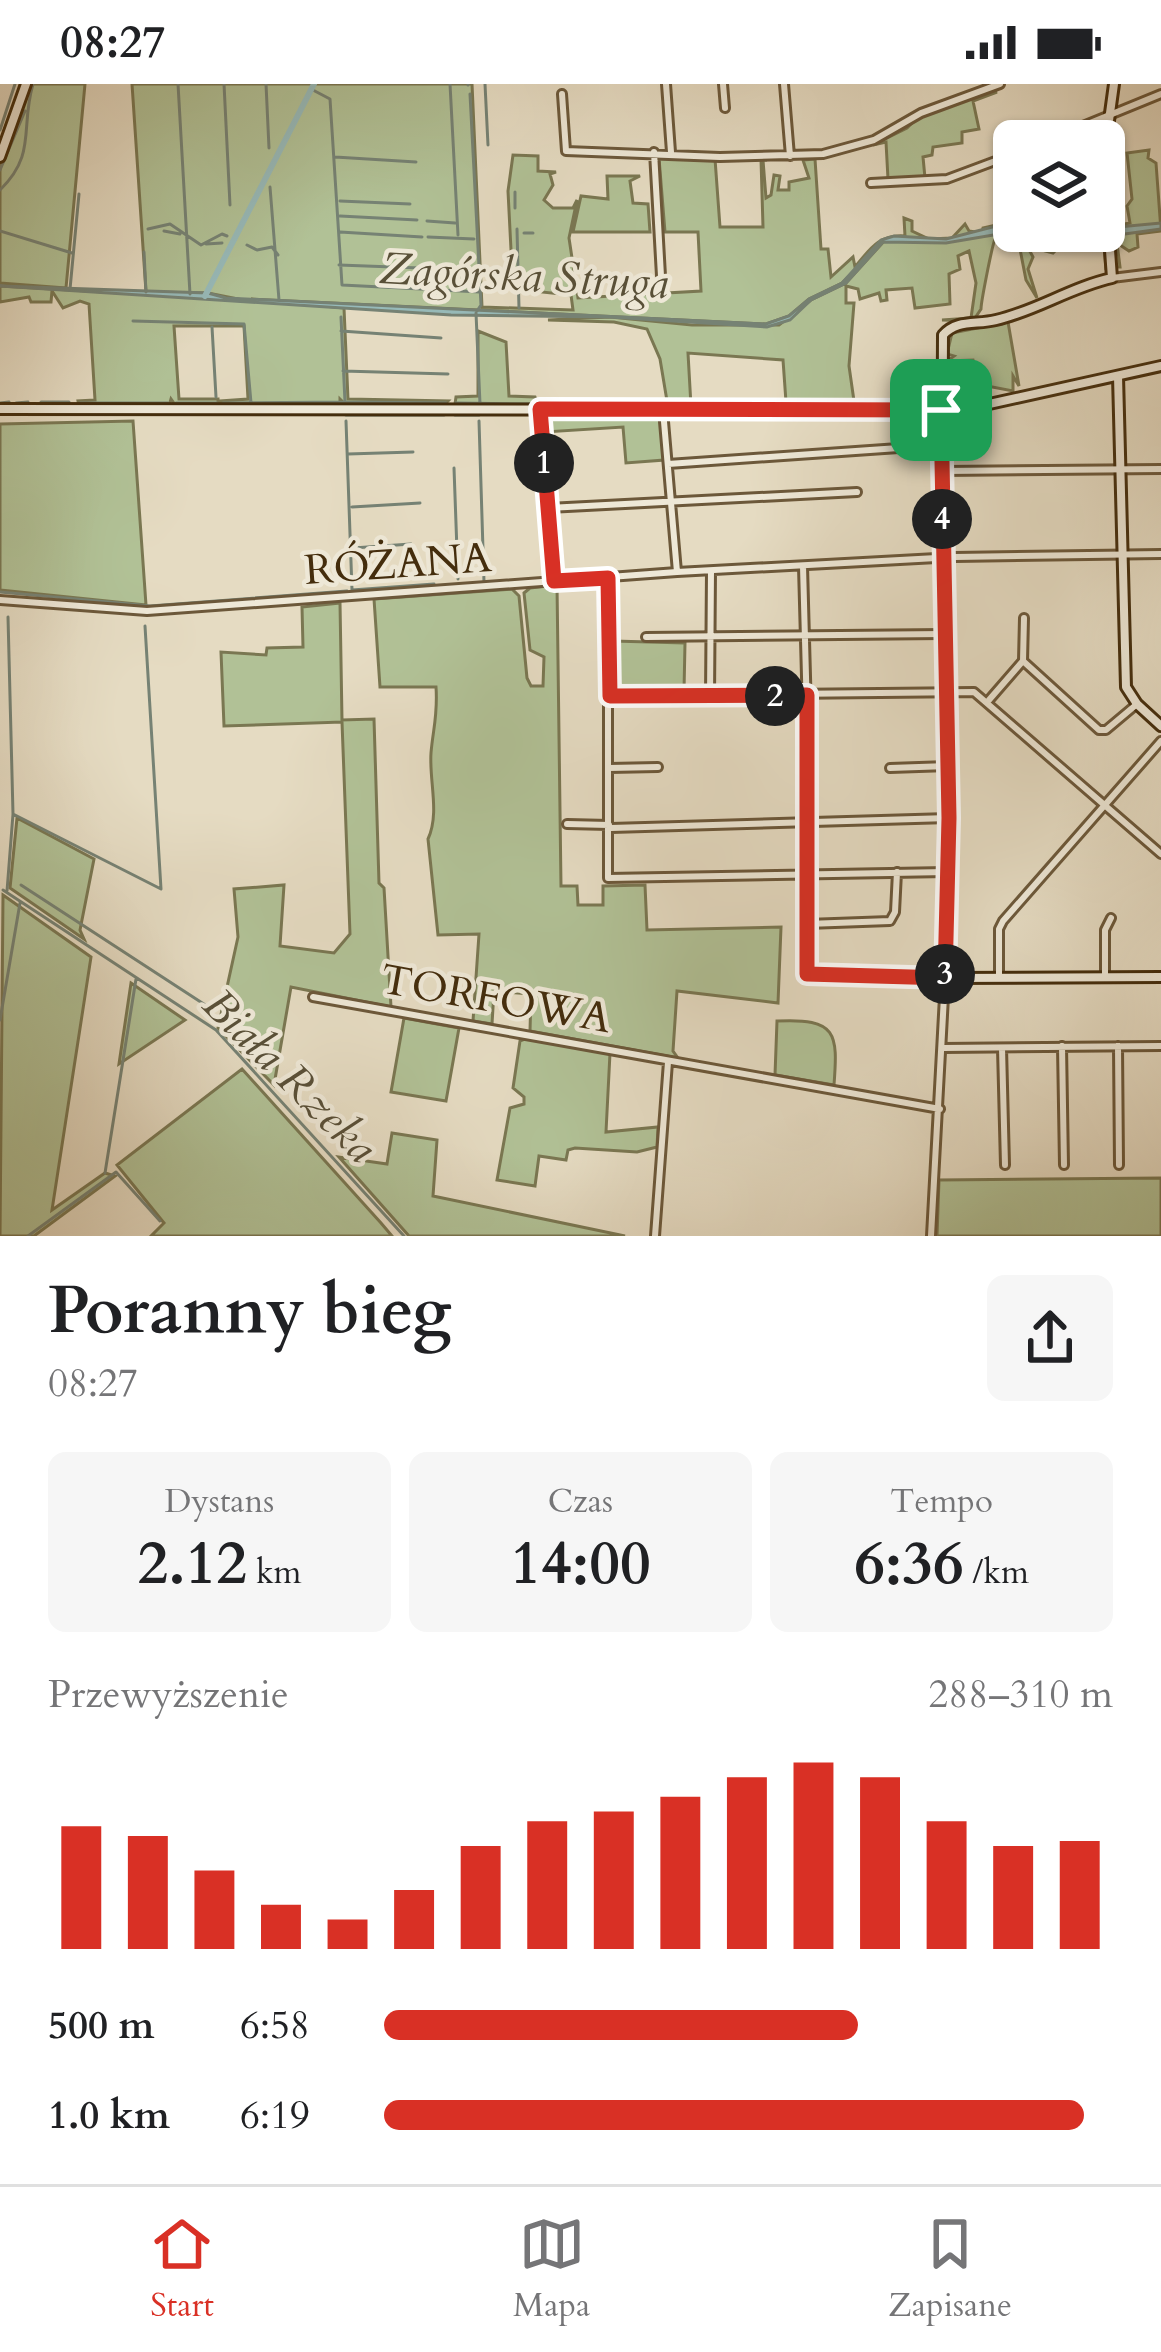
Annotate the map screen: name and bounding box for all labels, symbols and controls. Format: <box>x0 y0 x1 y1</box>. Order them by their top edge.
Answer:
text: 08:27 <box>60 12 165 73</box>
map controls <box>993 120 1125 252</box>
button: layers <box>993 120 1125 252</box>
water label: Zagórska Struga <box>378 238 670 314</box>
pin <box>890 359 992 461</box>
icon: arrive <box>908 377 974 443</box>
pin: 1 <box>514 433 574 493</box>
text: 1 <box>536 440 552 485</box>
pin: 4 <box>912 489 972 549</box>
text: 4 <box>934 496 950 541</box>
street label: RÓŻANA <box>303 529 494 599</box>
pin: 2 <box>745 666 805 726</box>
text: 2 <box>767 673 783 718</box>
pin: 3 <box>915 944 975 1004</box>
street label: TORFOWA <box>376 951 616 1047</box>
text: 3 <box>937 951 953 996</box>
water label: Biała Rzeka <box>189 975 391 1177</box>
text: Poranny bieg <box>48 1267 451 1356</box>
button: share <box>987 1275 1113 1401</box>
text: 08:27 <box>48 1357 138 1410</box>
text: Dystans <box>165 1479 274 1524</box>
text: Czas <box>548 1479 613 1524</box>
text: Tempo <box>890 1479 993 1524</box>
text: 2.12 <box>137 1524 247 1605</box>
text: 14:00 <box>510 1524 651 1605</box>
text: 6:36 <box>854 1524 964 1605</box>
text: km <box>247 1550 302 1595</box>
text: /km <box>964 1550 1029 1595</box>
text: Przewyższenie <box>48 1668 289 1721</box>
text: 288–310 m <box>928 1668 1113 1721</box>
text: 500 m <box>48 1999 154 2052</box>
text: 6:58 <box>240 1999 310 2052</box>
text: 1.0 km <box>48 2089 170 2142</box>
text: 6:19 <box>240 2089 310 2142</box>
tab: Start <box>149 2211 215 2328</box>
tab: Mapa <box>513 2211 590 2328</box>
tab: Zapisane <box>888 2211 1012 2328</box>

